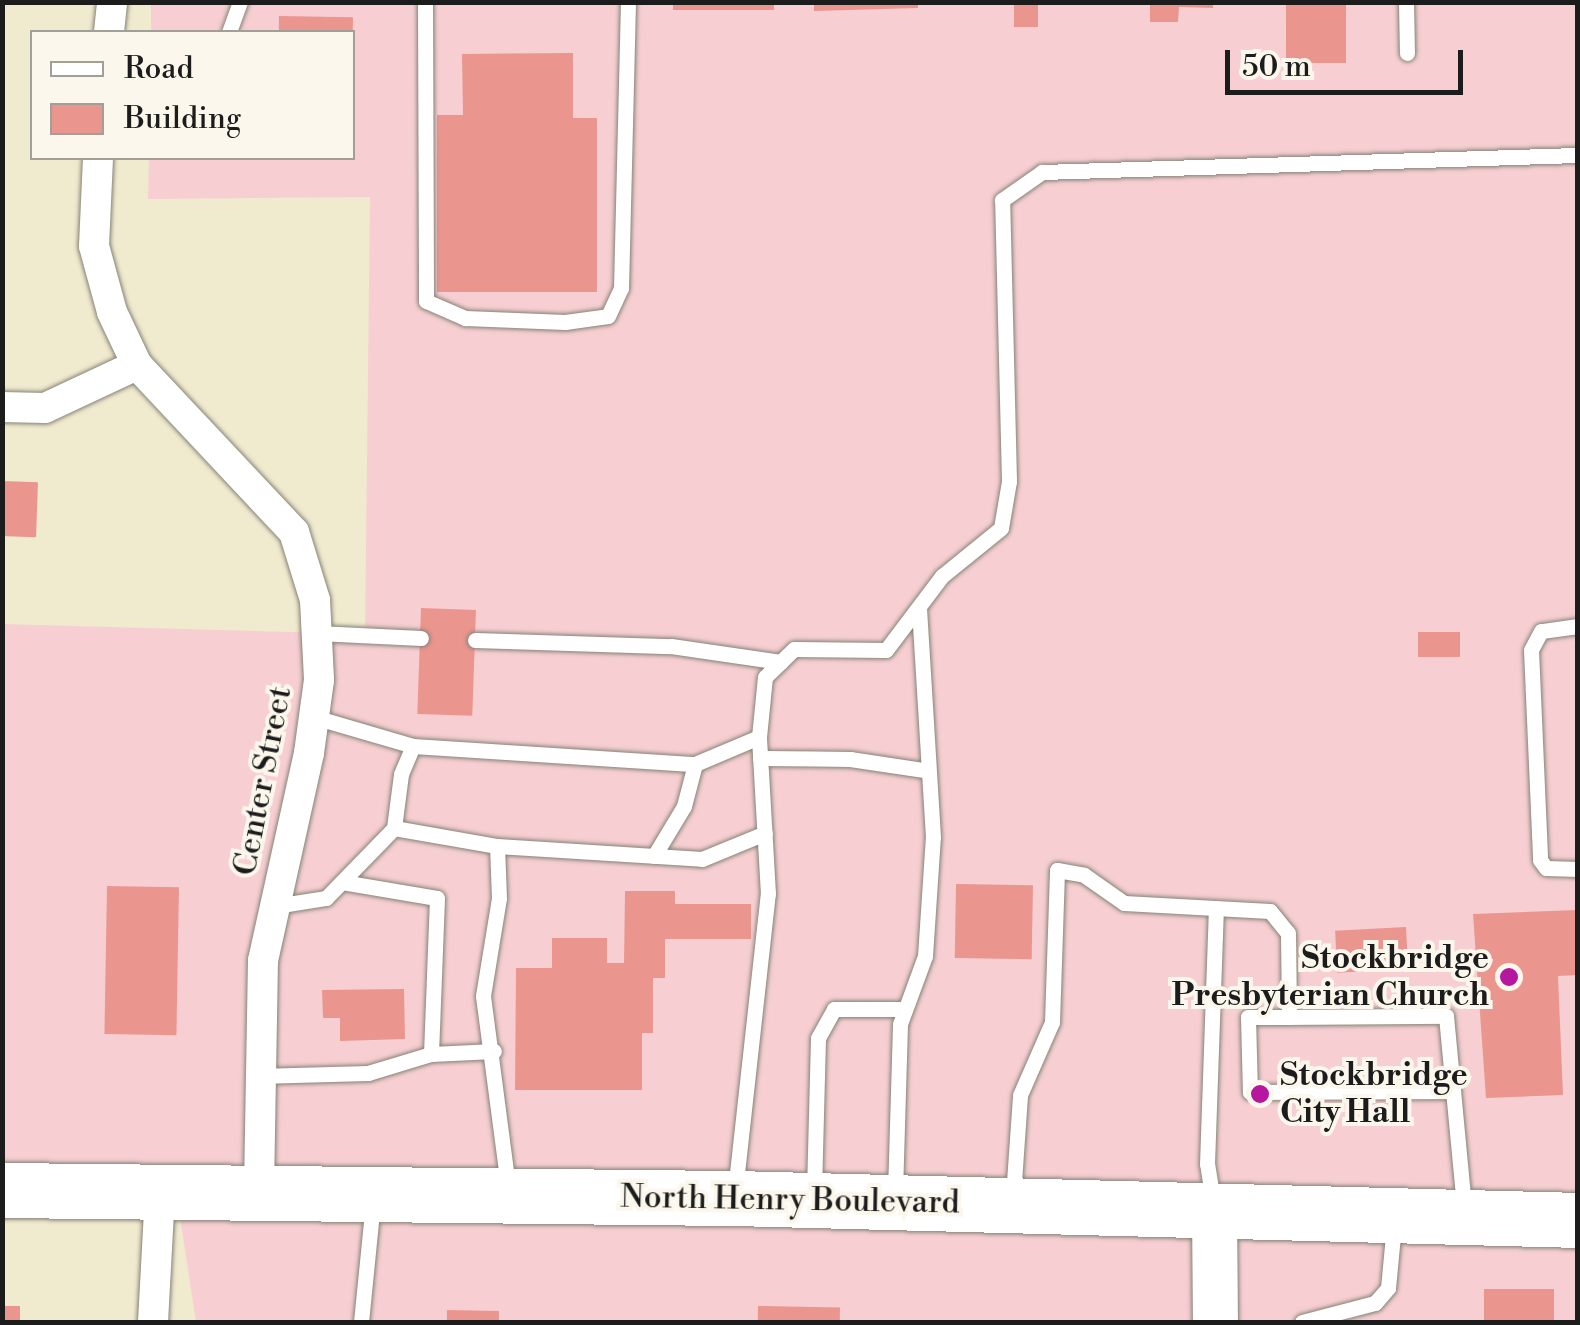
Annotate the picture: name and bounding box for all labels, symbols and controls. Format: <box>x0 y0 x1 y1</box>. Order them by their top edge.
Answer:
legend <box>30 30 355 160</box>
scale bar <box>1230 30 1468 92</box>
text: 50 m <box>1242 48 1311 86</box>
text: Road <box>124 50 194 88</box>
text: Building <box>124 100 241 138</box>
street label: Center Street <box>226 683 300 879</box>
place label: Stockbridge Presbyterian Church <box>1171 940 1489 1015</box>
marker: Stockbridge Presbyterian Church <box>1498 966 1520 988</box>
place label: Stockbridge City Hall <box>1280 1057 1468 1132</box>
marker: Stockbridge City Hall <box>1249 1083 1271 1105</box>
street label: North Henry Boulevard <box>620 1178 960 1222</box>

